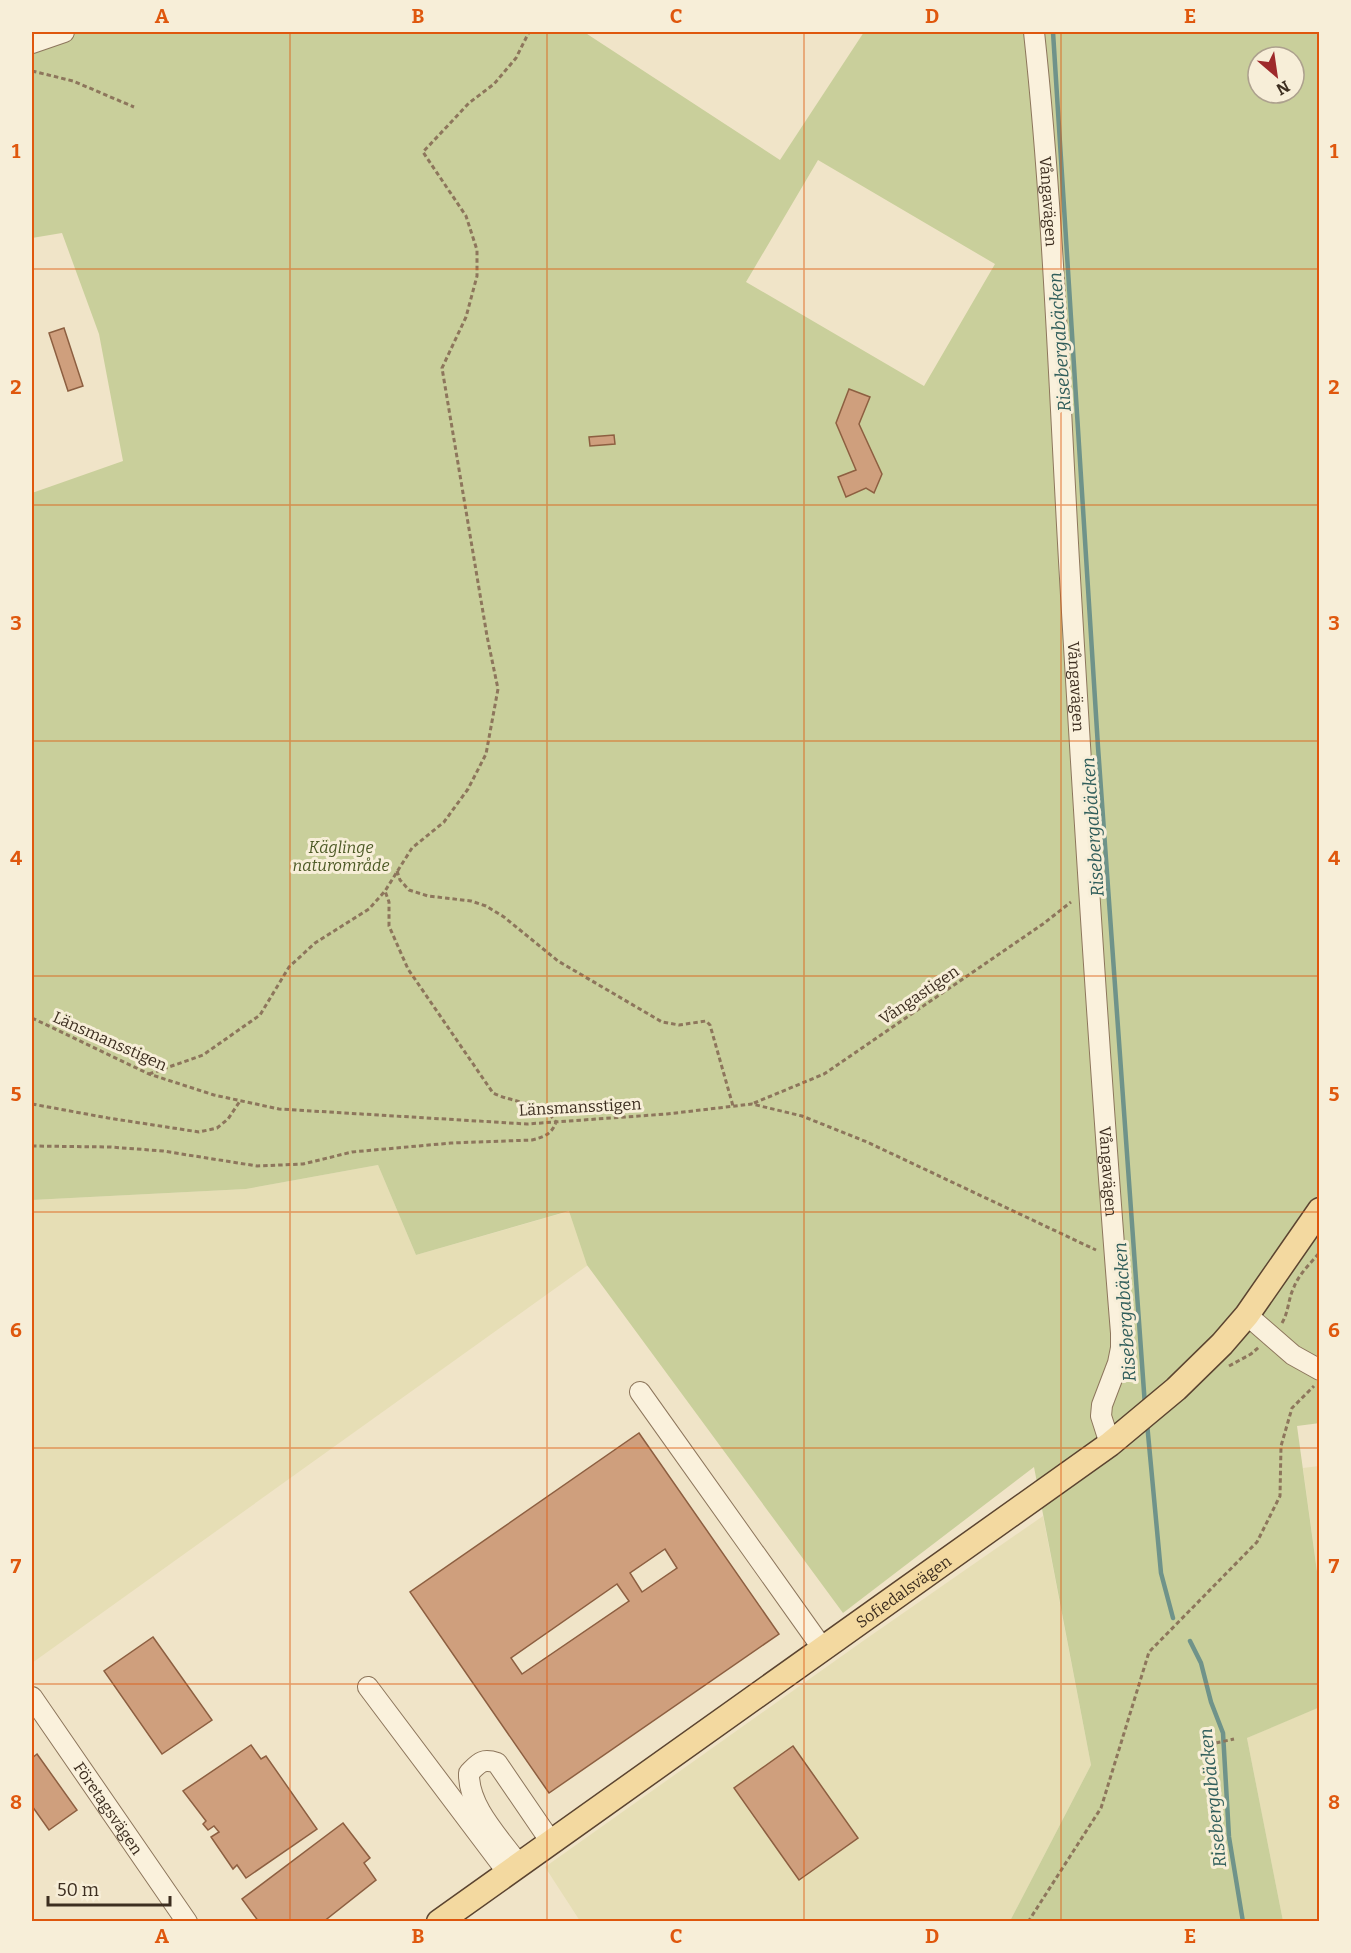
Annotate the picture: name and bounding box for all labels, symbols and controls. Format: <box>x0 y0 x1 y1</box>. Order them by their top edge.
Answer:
text: A <box>155 4 170 28</box>
text: B <box>412 4 425 28</box>
text: C <box>670 4 682 28</box>
text: D <box>925 4 939 28</box>
text: E <box>1184 4 1196 28</box>
north arrow <box>1246 45 1306 105</box>
text: N <box>1273 76 1293 99</box>
text: 1 <box>12 139 21 163</box>
text: 1 <box>1330 139 1339 163</box>
street label: Vångavägen <box>1036 156 1061 247</box>
water label: Risebergabäcken <box>1044 272 1076 412</box>
text: 2 <box>10 375 22 399</box>
text: 2 <box>1328 375 1340 399</box>
text: 3 <box>10 611 22 635</box>
text: 3 <box>1328 611 1340 635</box>
street label: Vångavägen <box>1064 641 1089 732</box>
water label: Risebergabäcken <box>1077 757 1109 897</box>
park label: Käglinge naturområde <box>292 838 390 875</box>
text: 4 <box>10 846 22 870</box>
text: 4 <box>1328 846 1340 870</box>
street label: Vångastigen <box>876 961 962 1029</box>
street label: Länsmansstigen <box>50 1007 170 1075</box>
text: 5 <box>11 1082 22 1106</box>
text: 5 <box>1329 1082 1340 1106</box>
street label: Länsmansstigen <box>518 1094 642 1120</box>
street label: Vångavägen <box>1096 1126 1121 1217</box>
water label: Risebergabäcken <box>1109 1242 1141 1382</box>
text: 6 <box>10 1318 22 1342</box>
text: 6 <box>1328 1318 1340 1342</box>
street label: Sofiedalsvägen <box>852 1551 955 1632</box>
text: 7 <box>11 1554 22 1578</box>
text: 7 <box>1329 1554 1340 1578</box>
water label: Risebergabäcken <box>1195 1727 1231 1869</box>
street label: Företagsvägen <box>70 1758 147 1858</box>
text: 8 <box>10 1790 22 1814</box>
text: 8 <box>1328 1790 1340 1814</box>
scale bar <box>48 1869 170 1907</box>
text: 50 m <box>57 1879 99 1901</box>
text: A <box>155 1924 170 1948</box>
text: B <box>412 1924 425 1948</box>
text: C <box>670 1924 682 1948</box>
text: D <box>925 1924 939 1948</box>
text: E <box>1184 1924 1196 1948</box>

